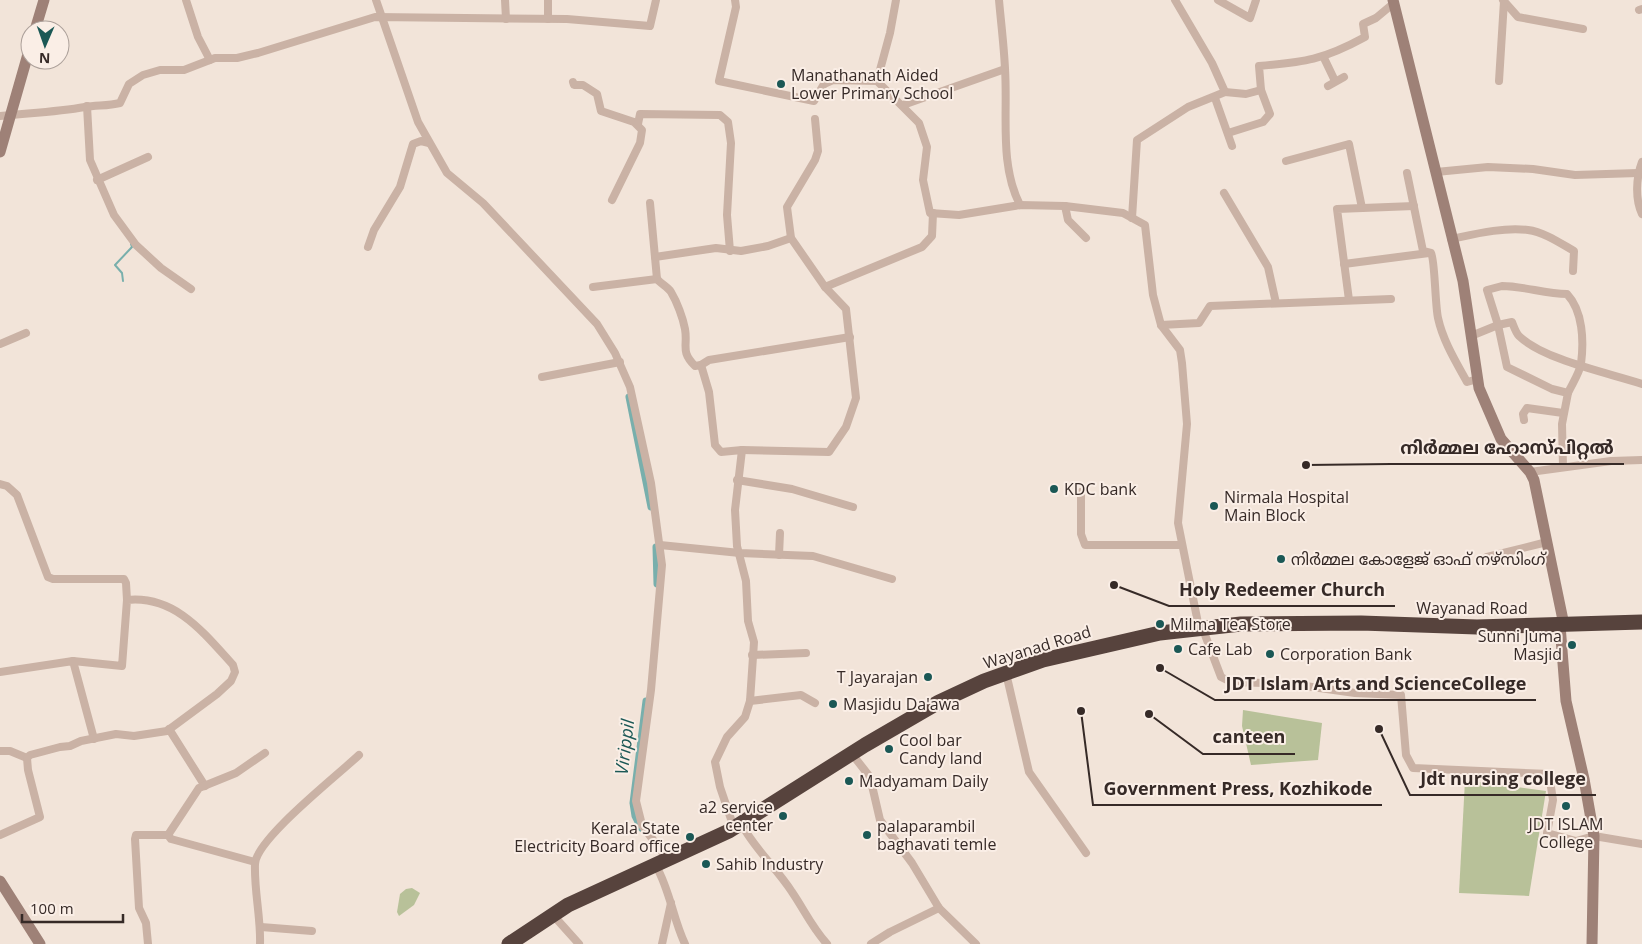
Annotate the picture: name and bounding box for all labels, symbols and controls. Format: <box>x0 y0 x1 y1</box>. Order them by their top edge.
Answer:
north arrow <box>20 20 70 70</box>
text: N <box>39 49 51 68</box>
place label: Manathanath Aided Lower Primary School <box>791 64 953 104</box>
marker: Manathanath Aided Lower Primary School <box>775 78 787 90</box>
callout: നിർമ്മല ഹോസ്പിറ്റൽ <box>1391 431 1624 464</box>
text: നിർമ്മല ഹോസ്പിറ്റൽ <box>1400 435 1614 460</box>
place label: KDC bank <box>1064 478 1137 500</box>
marker: KDC bank <box>1048 483 1060 495</box>
place label: Nirmala Hospital Main Block <box>1224 486 1349 526</box>
marker: Nirmala Hospital Main Block <box>1208 500 1220 512</box>
place label: നിർമ്മല കോളേജ് ഓഫ് നഴ്സിംഗ് <box>1291 548 1547 570</box>
marker: നിർമ്മല കോളേജ് ഓഫ് നഴ്സിംഗ് <box>1275 553 1287 565</box>
callout: Holy Redeemer Church <box>1169 573 1395 606</box>
text: Holy Redeemer Church <box>1179 577 1385 601</box>
street label: Wayanad Road <box>1416 597 1528 619</box>
place label: Milma Tea Store <box>1170 613 1291 635</box>
marker: Milma Tea Store <box>1154 618 1166 630</box>
street label: Wayanad Road <box>981 620 1093 674</box>
place label: Sunni Juma Masjid <box>1478 625 1562 665</box>
place label: Cafe Lab <box>1188 638 1253 660</box>
marker: Sunni Juma Masjid <box>1566 639 1578 651</box>
marker: Cafe Lab <box>1172 643 1184 655</box>
place label: Corporation Bank <box>1280 643 1412 665</box>
marker: Corporation Bank <box>1264 648 1276 660</box>
place label: T Jayarajan <box>837 666 918 688</box>
callout: JDT Islam Arts and ScienceCollege <box>1215 667 1536 700</box>
marker: T Jayarajan <box>922 671 934 683</box>
text: JDT Islam Arts and ScienceCollege <box>1224 671 1526 695</box>
place label: Masjidu Da'awa <box>843 693 960 715</box>
marker: Masjidu Da'awa <box>827 698 839 710</box>
water label: Virippil <box>609 717 639 776</box>
callout: canteen <box>1203 721 1295 754</box>
text: canteen <box>1213 724 1285 748</box>
place label: Cool bar Candy land <box>899 729 982 769</box>
marker: Cool bar Candy land <box>883 743 895 755</box>
callout: Jdt nursing college <box>1410 762 1596 795</box>
text: Jdt nursing college <box>1418 766 1586 790</box>
place label: Madyamam Daily <box>859 770 989 792</box>
callout: Government Press, Kozhikode <box>1093 772 1382 805</box>
marker: Madyamam Daily <box>843 775 855 787</box>
text: Government Press, Kozhikode <box>1103 776 1373 800</box>
place label: a2 service center <box>699 796 773 836</box>
marker: JDT ISLAM College <box>1560 800 1572 812</box>
marker: a2 service center <box>777 810 789 822</box>
place label: JDT ISLAM College <box>1527 813 1603 853</box>
place label: palaparambil baghavati temle <box>877 815 996 855</box>
place label: Kerala State Electricity Board office <box>514 817 680 857</box>
marker: palaparambil baghavati temle <box>861 829 873 841</box>
marker: Kerala State Electricity Board office <box>684 831 696 843</box>
place label: Sahib Industry <box>716 853 824 875</box>
marker: Sahib Industry <box>700 858 712 870</box>
scale bar <box>22 892 124 924</box>
text: 100 m <box>30 898 74 918</box>

